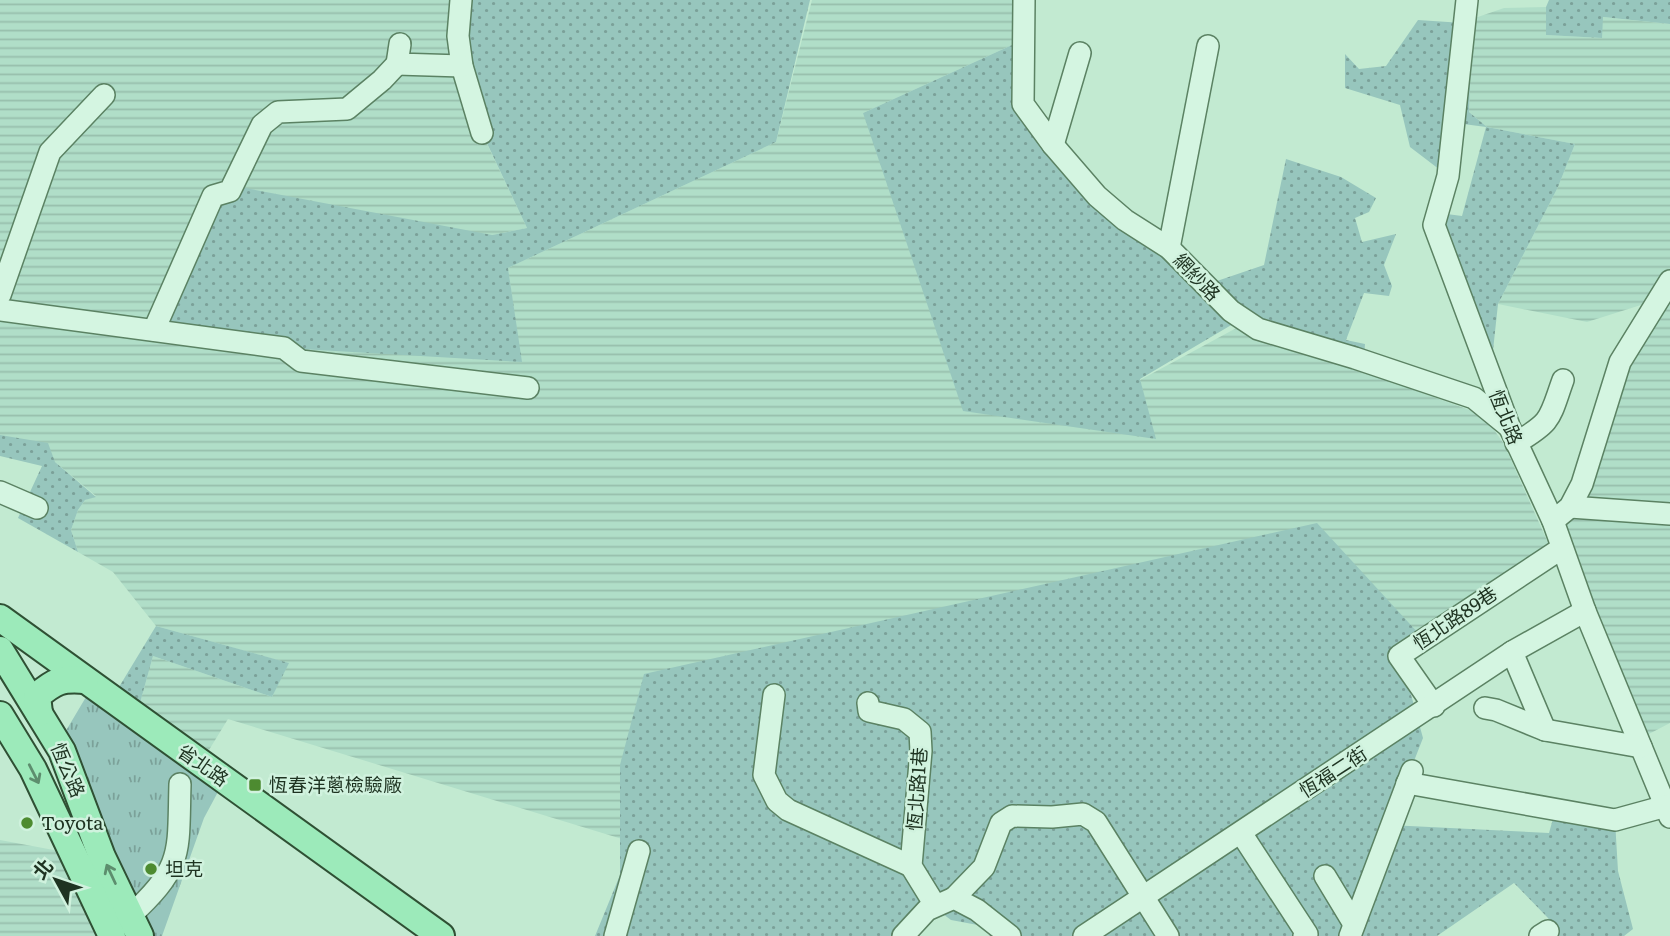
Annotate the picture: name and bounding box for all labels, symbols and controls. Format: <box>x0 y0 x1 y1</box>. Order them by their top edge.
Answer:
street label: 網紗路 <box>1168 246 1228 307</box>
street label: 恆北路 <box>1483 385 1531 448</box>
street label: 恆北路89巷 <box>1407 579 1502 656</box>
street label: 省北路 <box>172 736 235 792</box>
street label: 恆公路 <box>45 738 93 801</box>
street label: 恆福二街 <box>1293 739 1372 804</box>
street label: 恆北路1巷 <box>899 746 933 832</box>
one-way arrow <box>28 763 42 784</box>
place label: 恆春洋蔥檢驗廠 <box>269 770 402 798</box>
marker: 恆春洋蔥檢驗廠 <box>247 777 263 793</box>
place label: Toyota <box>41 808 104 836</box>
marker: Toyota <box>19 815 35 831</box>
north arrow <box>21 845 91 915</box>
text: 北 <box>25 852 59 885</box>
place label: 坦克 <box>165 854 203 882</box>
marker: 坦克 <box>143 861 159 877</box>
one-way arrow <box>103 864 117 885</box>

